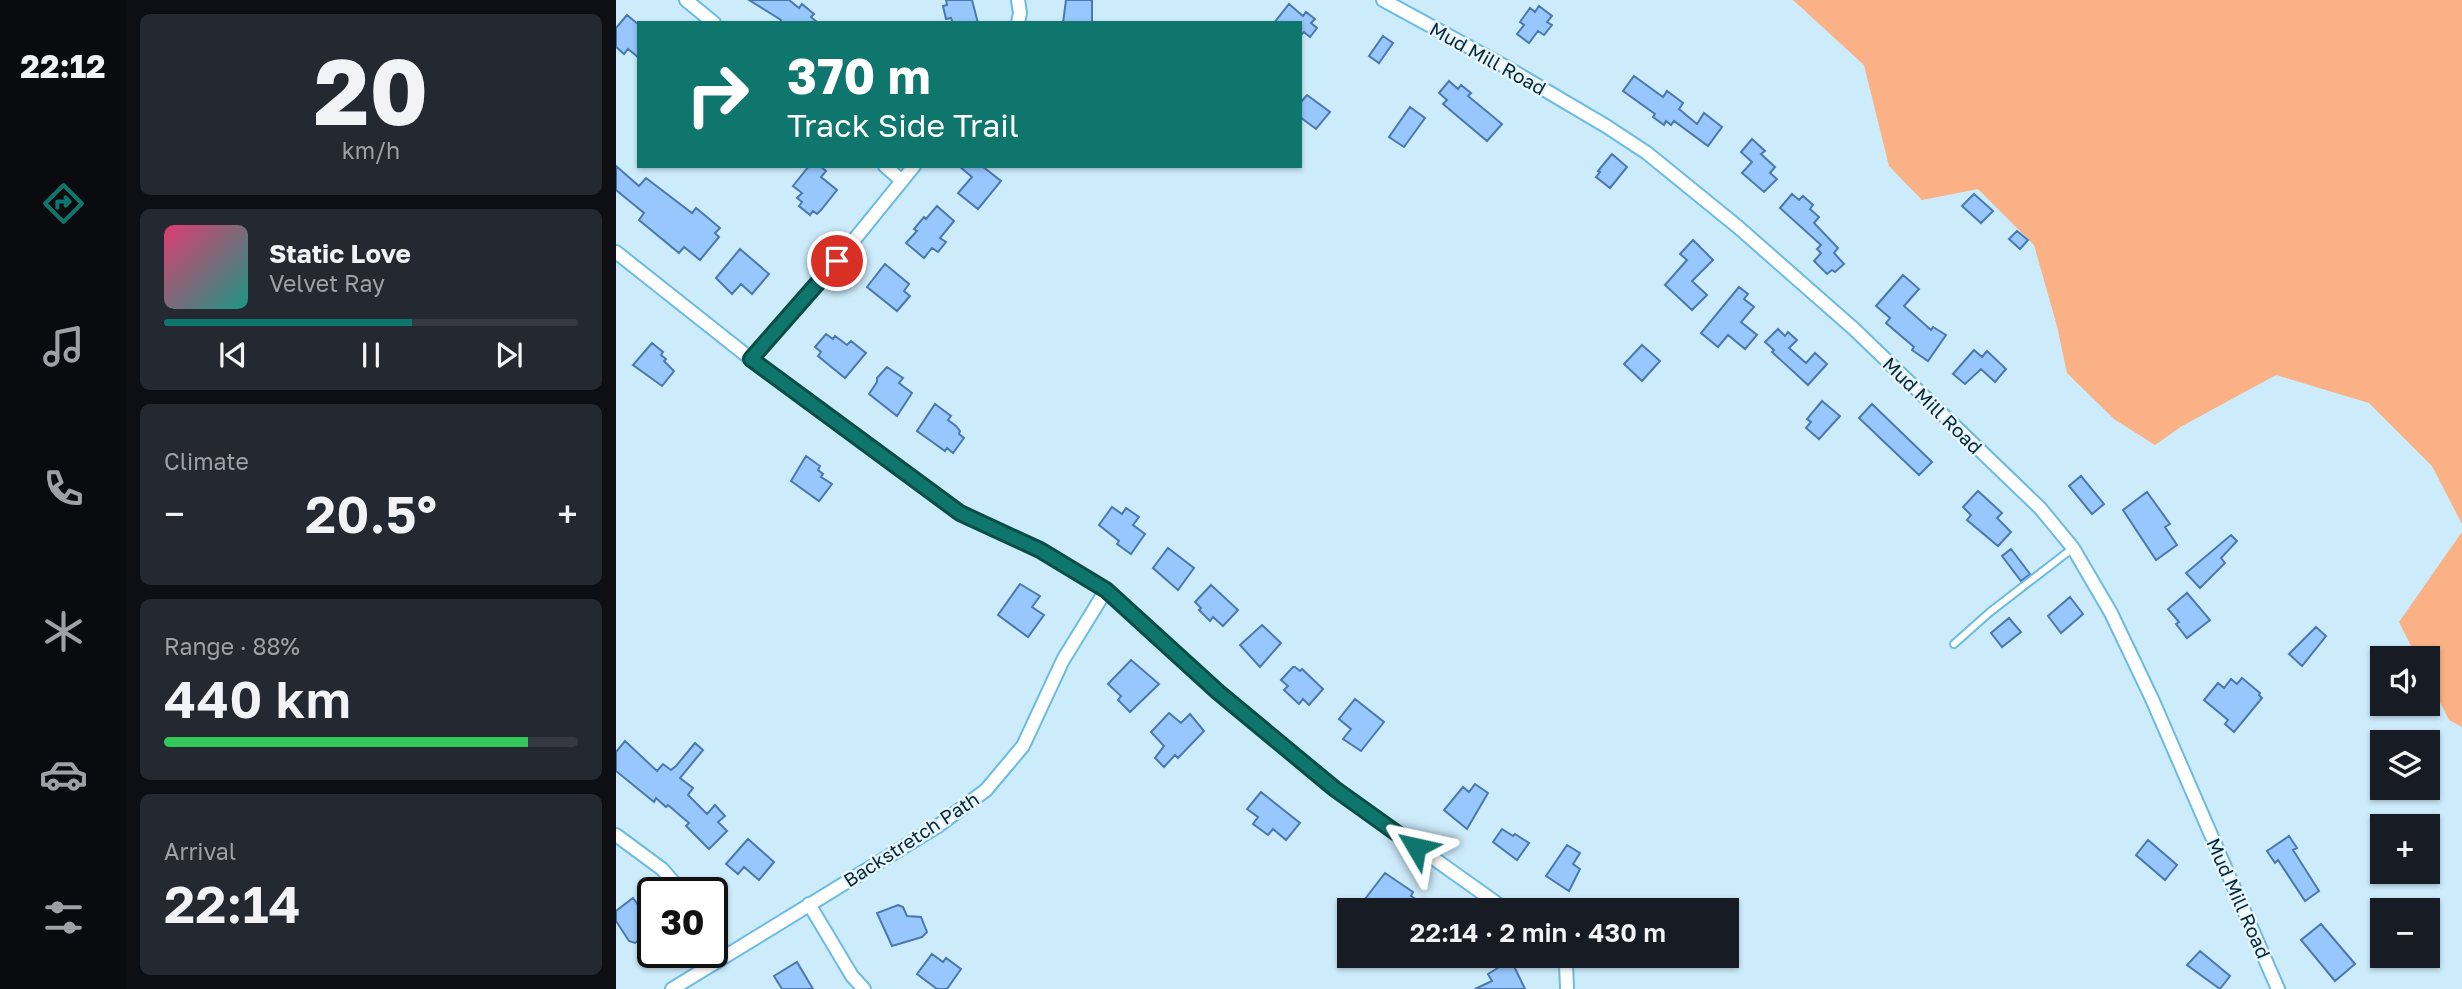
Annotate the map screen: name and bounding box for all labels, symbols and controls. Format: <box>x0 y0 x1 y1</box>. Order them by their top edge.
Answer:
street label: Mud Mill Road <box>1426 17 1550 99</box>
text: 20 <box>314 36 428 145</box>
text: 370 m <box>787 46 931 105</box>
text: 22:12 <box>20 47 106 85</box>
icon: right <box>672 49 763 140</box>
text: Track Side Trail <box>787 106 1019 144</box>
text: km/h <box>342 136 400 164</box>
icon: directions <box>39 179 88 228</box>
pin <box>807 231 867 291</box>
text: Static Love <box>269 238 411 269</box>
icon: arrive <box>818 242 856 280</box>
text: Velvet Ray <box>269 269 385 297</box>
icon: music <box>39 322 88 371</box>
icon: previous <box>214 336 252 374</box>
icon: pause <box>352 336 390 374</box>
icon: next <box>490 336 528 374</box>
street label: Mud Mill Road <box>1879 352 1987 458</box>
text: Climate <box>164 447 249 475</box>
icon: phone <box>39 464 88 513</box>
text: 20.5° <box>305 482 437 544</box>
text: − <box>164 491 185 536</box>
text: + <box>557 491 578 536</box>
icon: climate <box>39 607 88 656</box>
text: Range · 88% <box>164 632 300 660</box>
map controls <box>2370 646 2440 968</box>
button: sound <box>2370 646 2440 716</box>
text: 440 km <box>164 667 351 729</box>
button: layers <box>2370 730 2440 800</box>
icon: car <box>39 750 88 799</box>
street label: Backstretch Path <box>839 787 983 891</box>
position arrow <box>1379 810 1453 884</box>
button: + <box>2370 814 2440 884</box>
street label: Mud Mill Road <box>2202 834 2276 962</box>
text: Arrival <box>164 837 236 865</box>
text: 22:14 <box>164 872 301 934</box>
speed limit sign: 30 <box>637 877 728 968</box>
icon: filters <box>39 893 88 942</box>
button: − <box>2370 898 2440 968</box>
text: 22:14 · 2 min · 430 m <box>1410 917 1666 948</box>

